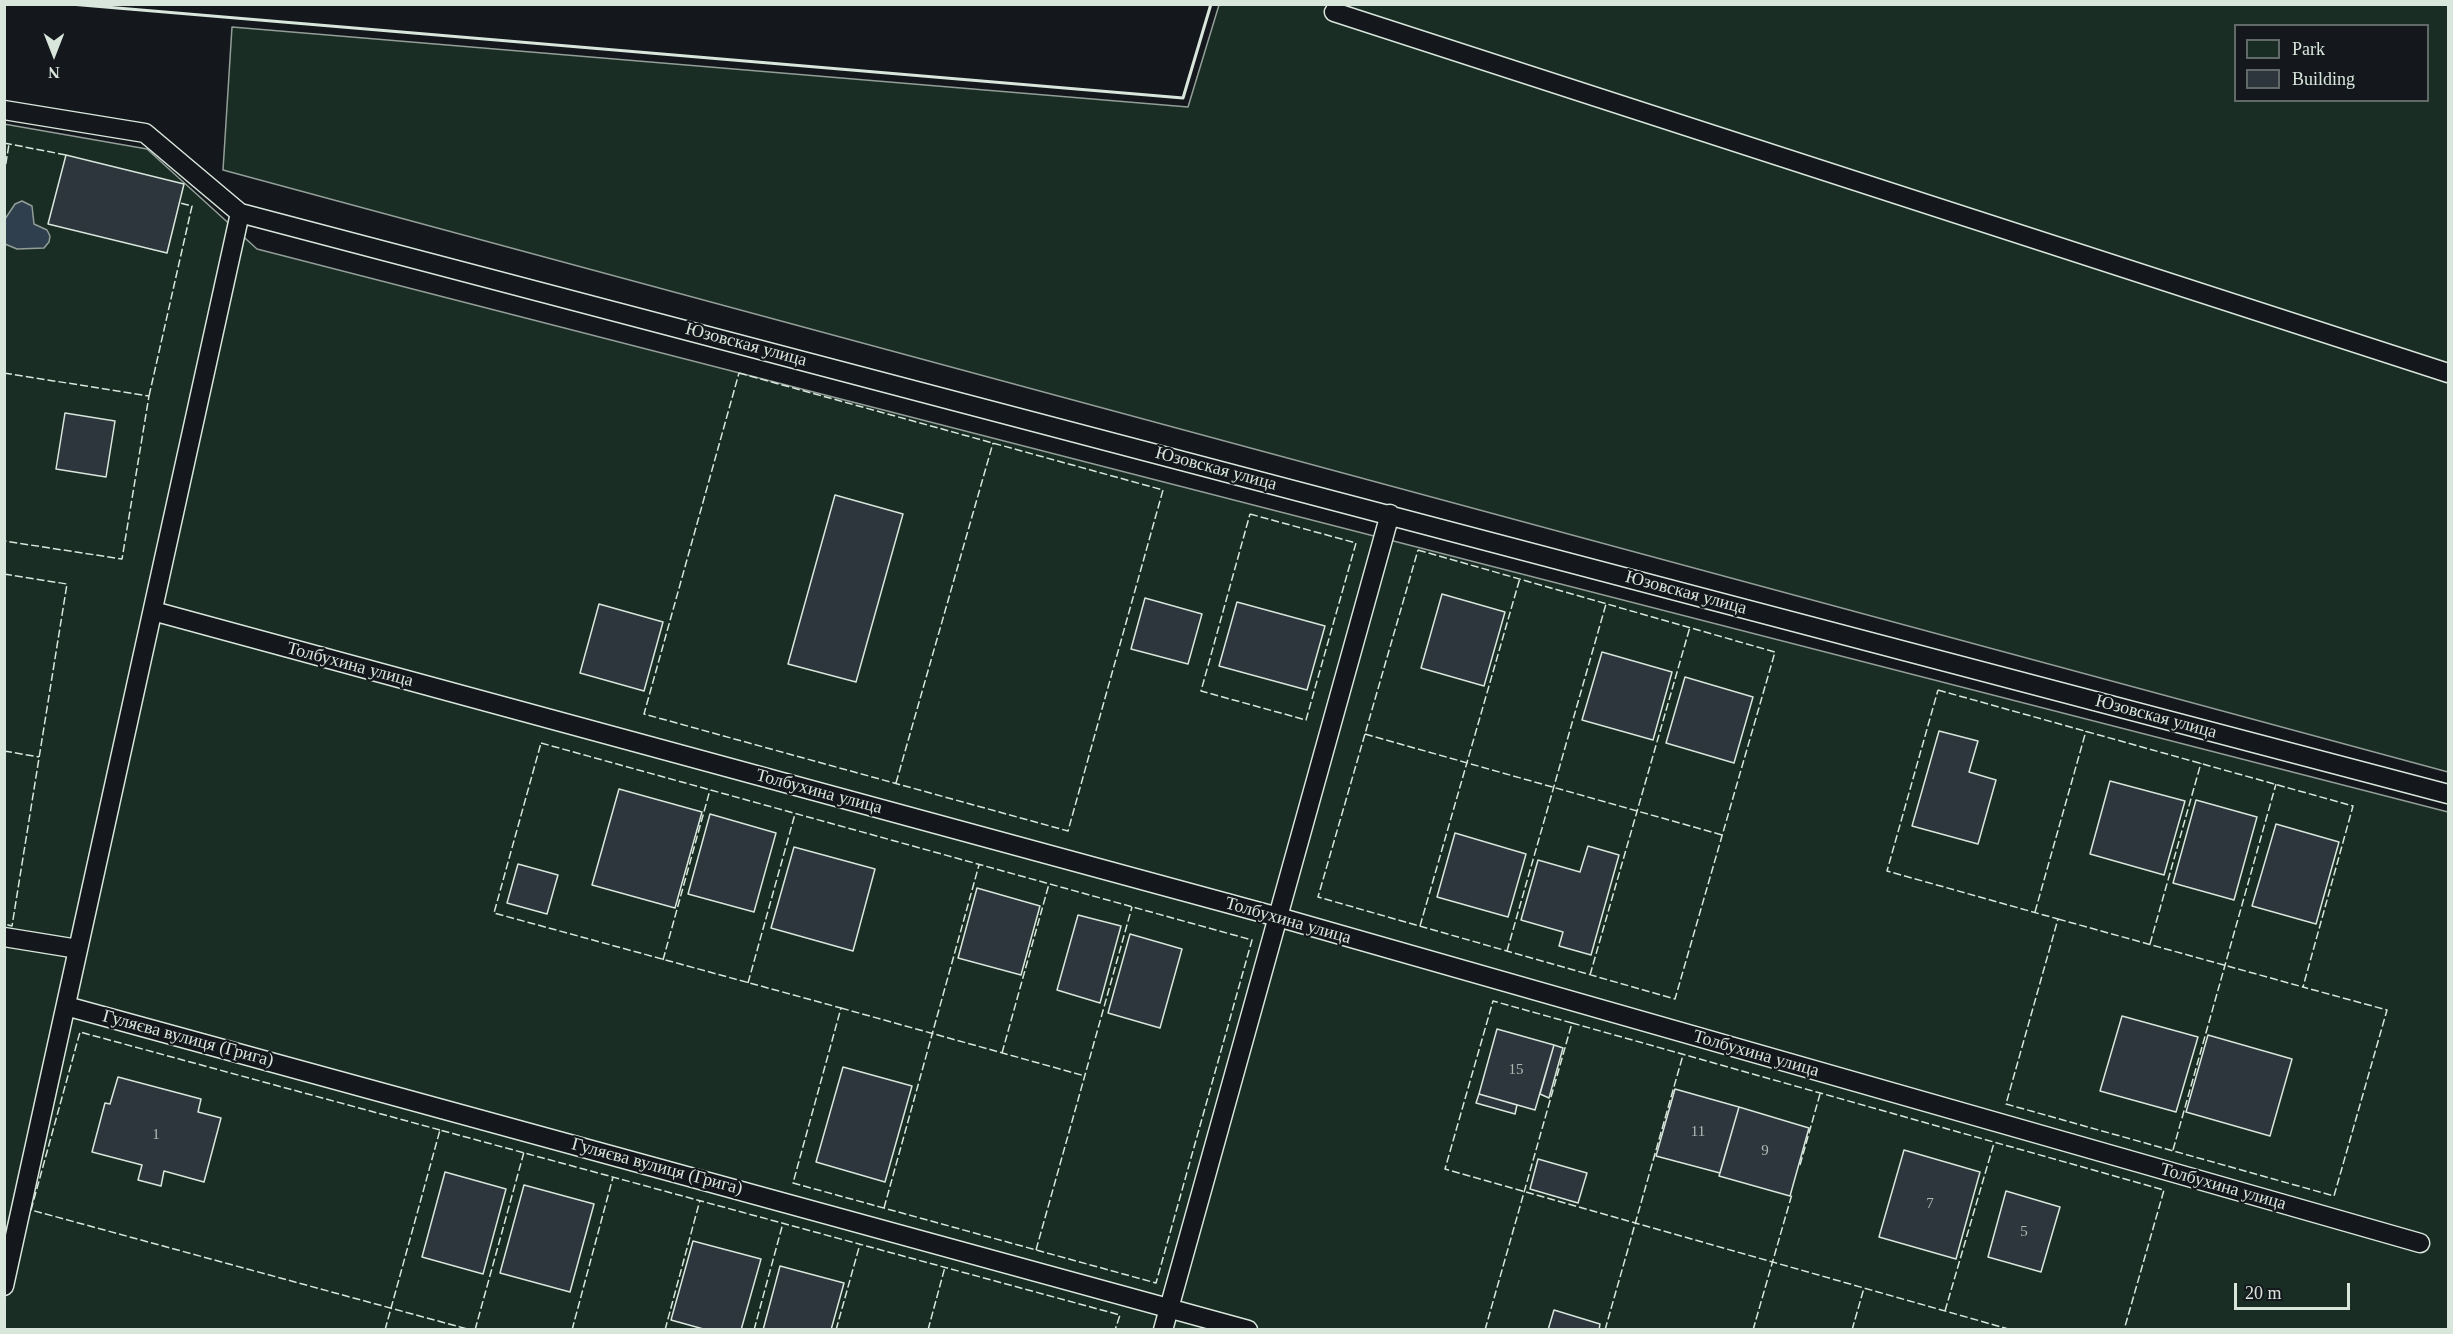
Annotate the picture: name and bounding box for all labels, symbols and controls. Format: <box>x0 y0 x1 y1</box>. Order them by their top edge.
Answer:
north arrow <box>24 24 84 84</box>
legend <box>2234 24 2429 102</box>
text: Park <box>2292 39 2325 59</box>
text: N <box>48 64 60 81</box>
text: Building <box>2292 69 2355 89</box>
street label: Юзовская улица <box>683 318 809 372</box>
street label: Юзовская улица <box>1153 442 1279 496</box>
street label: Юзовская улица <box>1623 566 1749 620</box>
street label: Толбухина улица <box>284 638 416 692</box>
street label: Юзовская улица <box>2093 690 2219 744</box>
street label: Толбухина улица <box>753 765 885 819</box>
street label: Толбухина улица <box>1223 893 1353 949</box>
street label: Гуляєва вулиця (Грига) <box>100 1006 276 1072</box>
street label: Толбухина улица <box>1691 1026 1821 1082</box>
house number: 15 <box>1508 1061 1524 1079</box>
house number: 11 <box>1691 1123 1705 1141</box>
house number: 1 <box>152 1126 160 1144</box>
street label: Гуляєва вулиця (Грига) <box>569 1134 745 1200</box>
house number: 9 <box>1761 1142 1769 1160</box>
street label: Толбухина улица <box>2158 1159 2288 1215</box>
house number: 7 <box>1926 1195 1934 1213</box>
house number: 5 <box>2020 1223 2028 1241</box>
scale bar <box>2237 1271 2352 1309</box>
text: 20 m <box>2245 1283 2282 1303</box>

